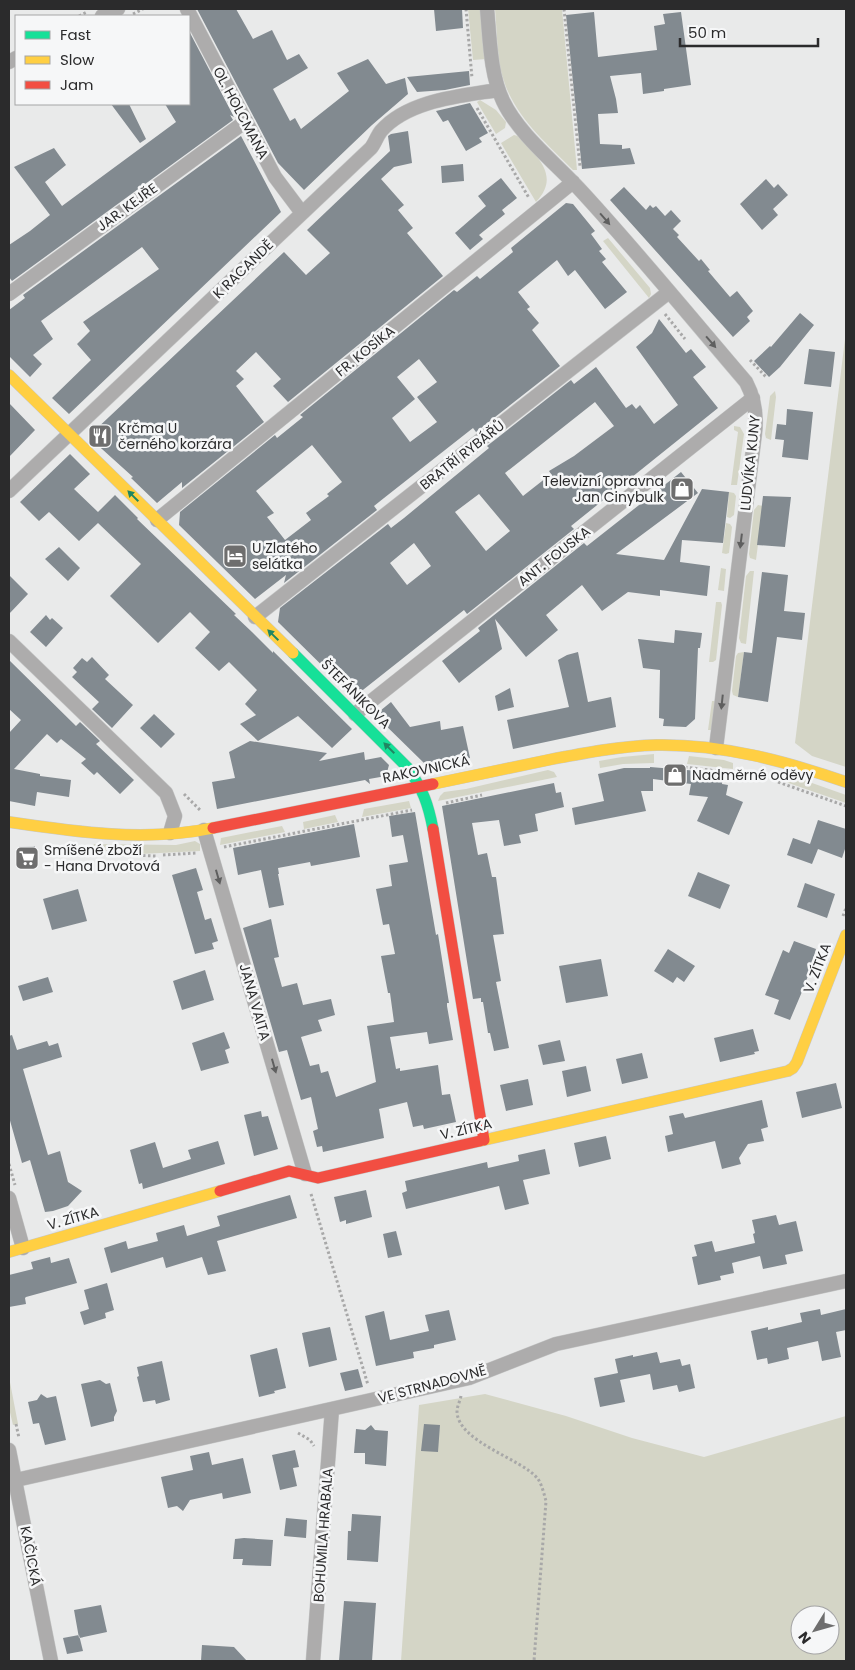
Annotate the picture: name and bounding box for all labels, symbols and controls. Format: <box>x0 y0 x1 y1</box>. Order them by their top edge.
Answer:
legend <box>15 15 190 105</box>
scale bar <box>680 15 818 47</box>
text: 50 m <box>688 22 726 43</box>
text: Fast <box>60 24 91 45</box>
text: Slow <box>60 49 95 70</box>
street label: OL. HOLCMANA <box>208 63 274 163</box>
text: Jam <box>60 74 94 95</box>
street label: JAR. KEJŘE <box>93 178 161 236</box>
one-way arrow <box>599 212 611 224</box>
street label: K RACANDĚ <box>208 235 278 303</box>
street label: FR. KOSÍKA <box>331 321 399 381</box>
one-way arrow <box>706 335 717 348</box>
street label: LUDVÍKA KUNY <box>735 414 765 512</box>
street label: BRATŘÍ RYBÁŘŮ <box>415 416 509 494</box>
place label: Krčma U černého korzára <box>118 418 232 454</box>
restaurant icon: Krčma U černého korzára <box>87 423 113 449</box>
place label: Televizní opravna Jan Cinybulk <box>542 471 665 507</box>
shop icon: Televizní opravna Jan Cinybulk <box>669 476 695 502</box>
one-way arrow <box>127 490 139 502</box>
street label: ANT. FOUSKA <box>514 521 594 591</box>
one-way arrow <box>737 533 745 549</box>
place label: U Zlatého selátka <box>252 538 317 574</box>
hotel icon: U Zlatého selátka <box>222 543 248 569</box>
one-way arrow <box>268 629 280 641</box>
street label: ŠTEFÁNIKOVA <box>317 655 395 733</box>
one-way arrow <box>718 695 726 711</box>
one-way arrow <box>383 743 395 755</box>
street label: RAKOVNICKÁ <box>381 750 471 788</box>
shop icon: Nadměrné oděvy <box>662 762 688 788</box>
place label: Nadměrné oděvy <box>692 765 813 785</box>
place label: Smíšené zboží - Hana Drvotová <box>44 840 160 876</box>
supermarket icon: Smíšené zboží - Hana Drvotová <box>14 845 40 871</box>
one-way arrow <box>214 869 222 884</box>
street label: V. ZÍTKA <box>798 940 836 996</box>
street label: JANA VAITA <box>234 961 276 1043</box>
one-way arrow <box>270 1059 278 1074</box>
street label: V. ZÍTKA <box>438 1113 494 1145</box>
street label: V. ZÍTKA <box>45 1201 101 1235</box>
street label: VE STRNADOVNĚ <box>376 1360 488 1408</box>
street label: BOHUMILA HRABALA <box>308 1467 338 1603</box>
street label: KAČICKÁ <box>15 1524 47 1588</box>
north arrow <box>790 1605 840 1655</box>
text: N <box>793 1628 816 1648</box>

